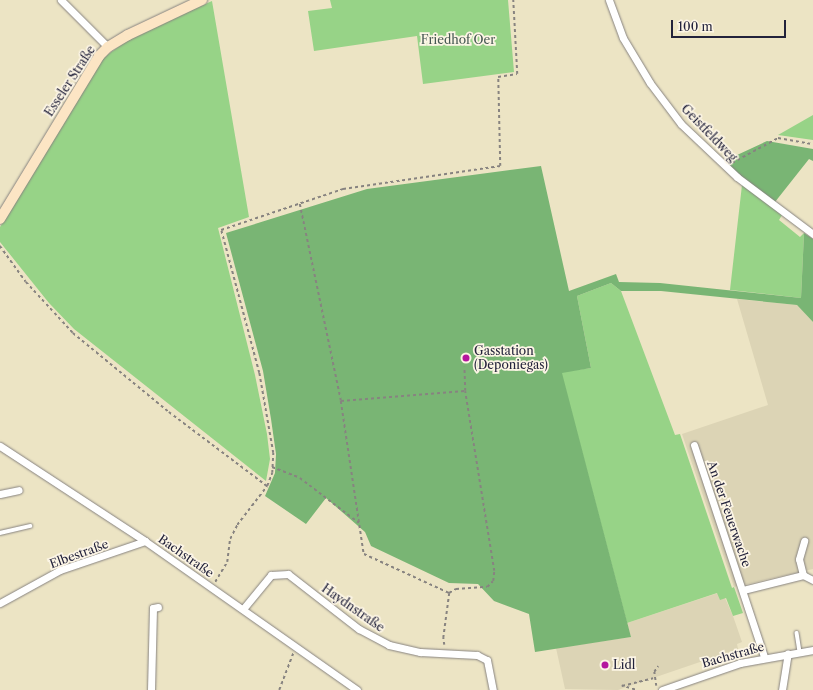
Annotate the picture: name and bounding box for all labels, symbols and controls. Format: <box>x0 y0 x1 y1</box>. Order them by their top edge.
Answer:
scale bar <box>673 12 788 38</box>
text: 100 m <box>678 19 713 34</box>
park label: Friedhof Oer <box>421 33 495 47</box>
street label: Esseler Straße <box>42 43 98 119</box>
street label: Geistfeldweg <box>678 101 740 165</box>
place label: Gasstation (Deponiegas) <box>474 344 548 372</box>
marker: Gasstation (Deponiegas) <box>461 353 471 363</box>
street label: An der Feuerwache <box>704 459 754 569</box>
street label: Bachstraße <box>156 532 216 580</box>
street label: Elbestraße <box>48 537 110 571</box>
street label: Haydnstraße <box>319 581 387 635</box>
street label: Bachstraße <box>700 639 766 671</box>
place label: Lidl <box>613 658 635 672</box>
marker: Lidl <box>600 660 610 670</box>

